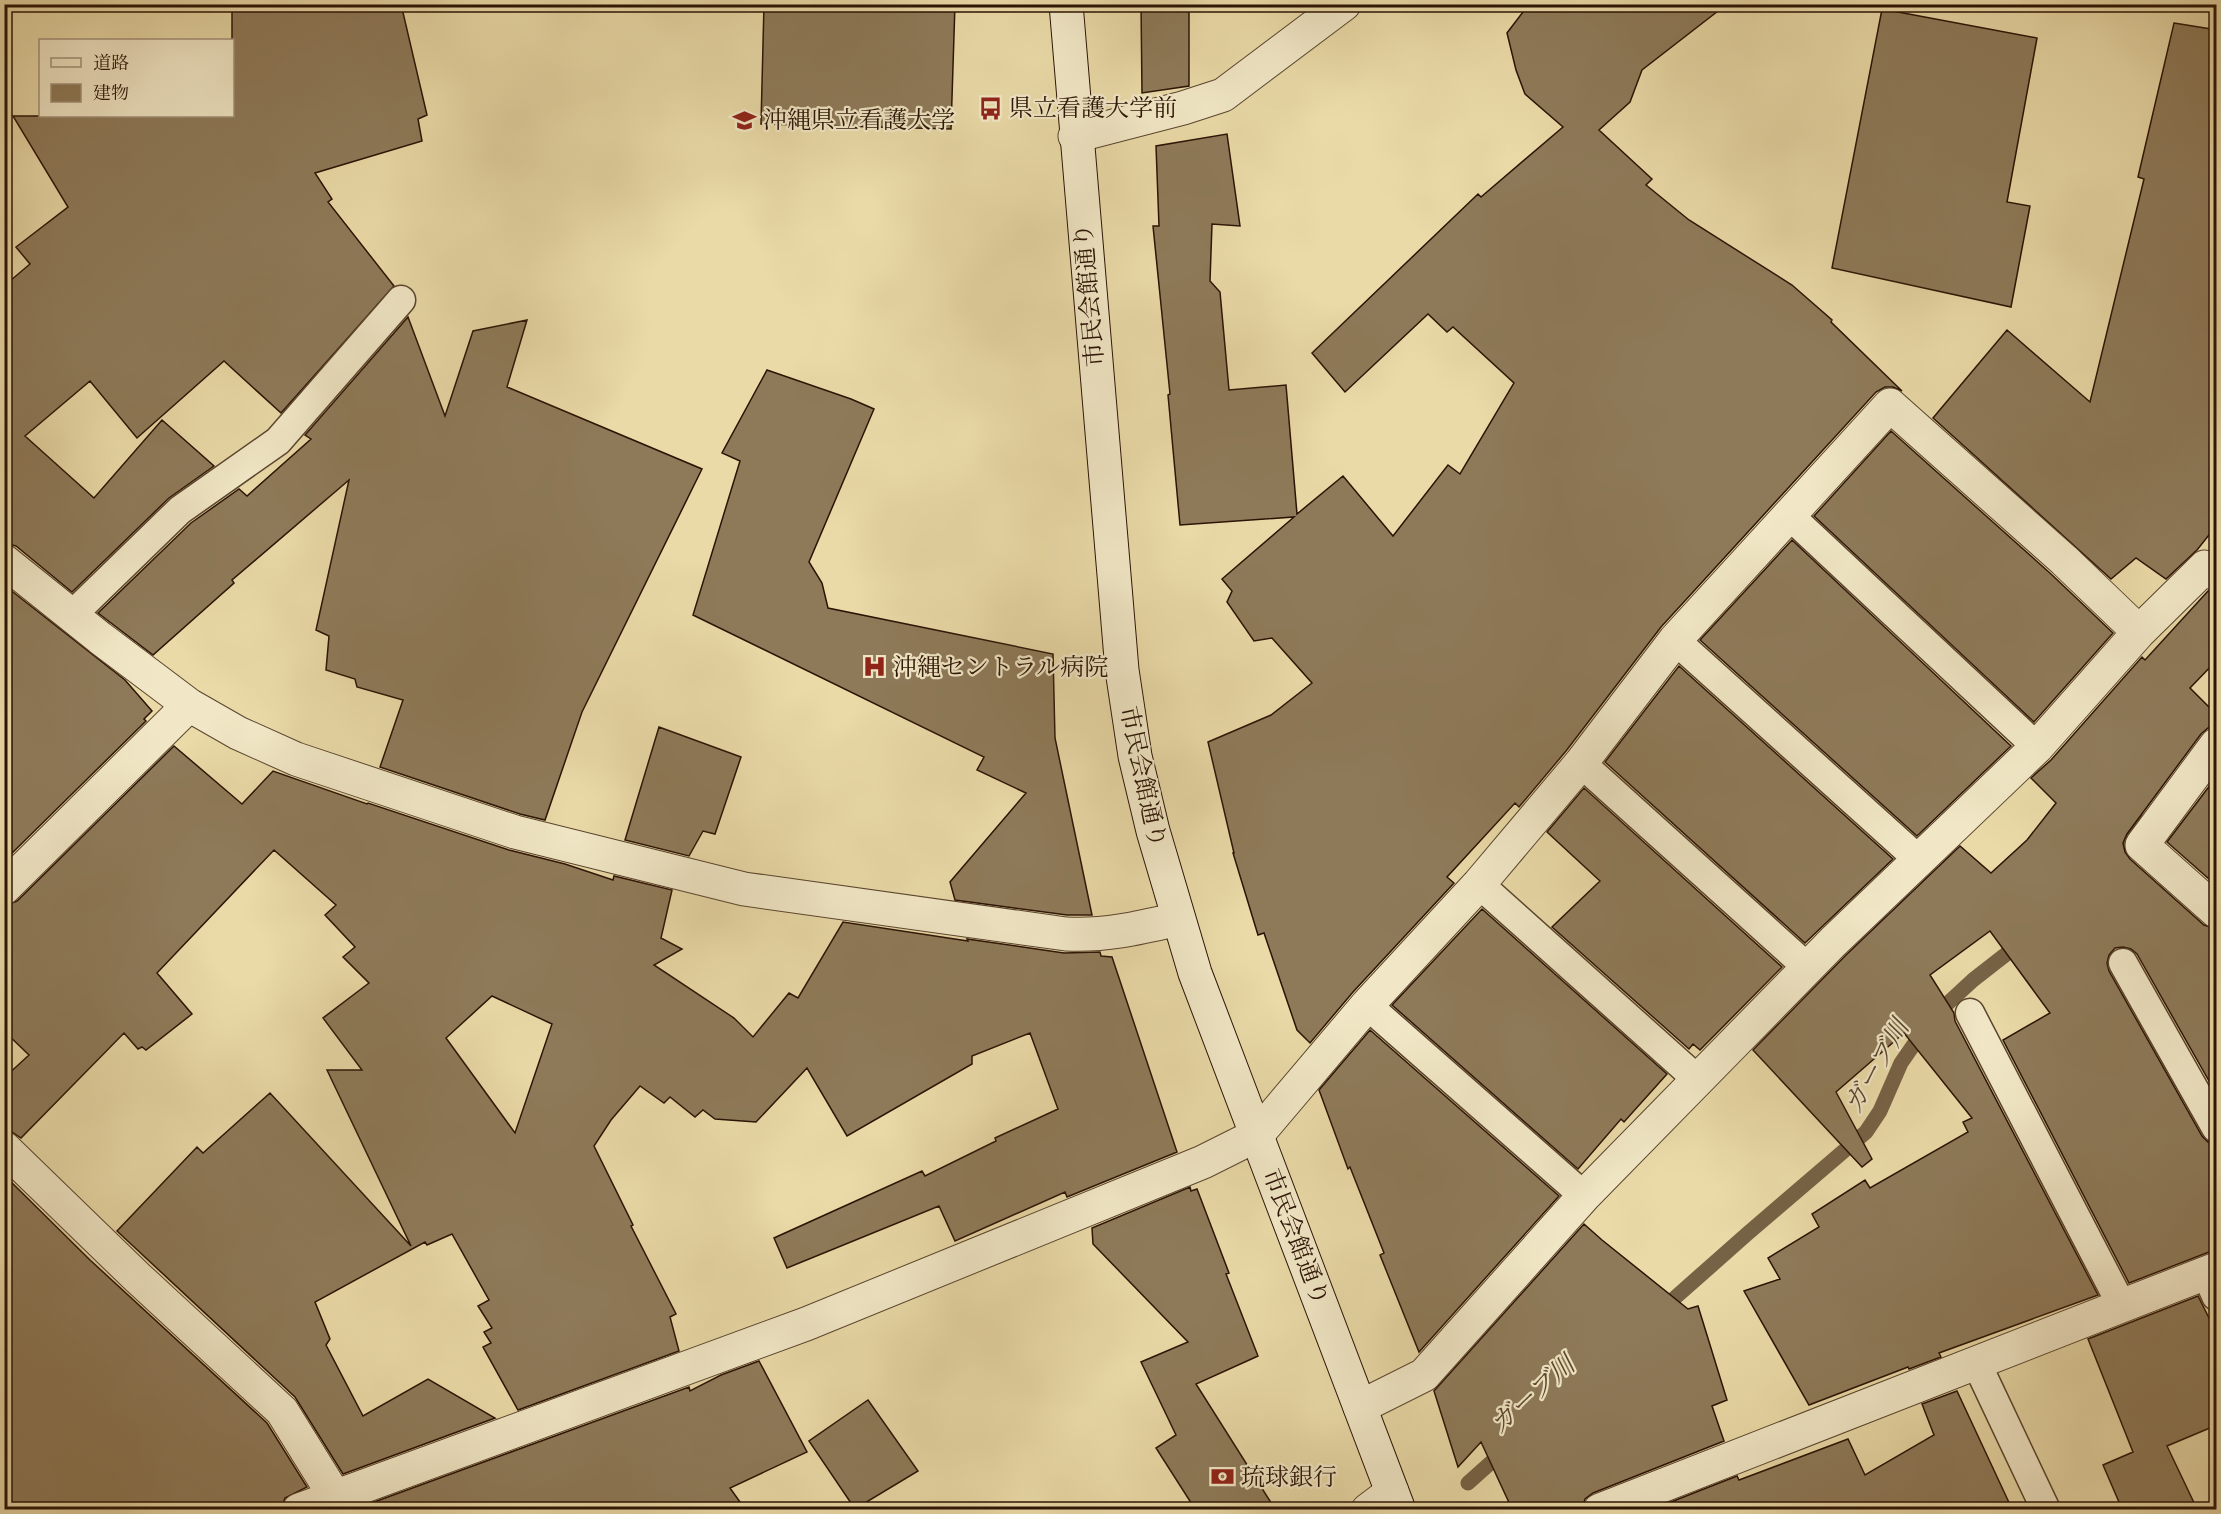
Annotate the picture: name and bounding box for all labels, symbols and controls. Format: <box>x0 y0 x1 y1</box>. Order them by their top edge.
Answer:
legend <box>39 39 234 117</box>
text: 道路 <box>93 52 129 74</box>
text: 建物 <box>93 82 129 104</box>
place label: 県立看護大学前 <box>1009 93 1177 123</box>
bus stop icon: 県立看護大学前 <box>978 95 1004 121</box>
place label: 沖縄県立看護大学 <box>763 105 955 135</box>
school or university icon: 沖縄県立看護大学 <box>732 107 758 133</box>
street label: 市民会館通り <box>1068 222 1110 368</box>
place label: 沖縄セントラル病院 <box>893 652 1108 682</box>
hospital icon: 沖縄セントラル病院 <box>862 654 888 680</box>
street label: 市民会館通り <box>1113 703 1173 851</box>
water label: ガーブ川 <box>1836 1011 1917 1118</box>
street label: 市民会館通り <box>1256 1164 1336 1310</box>
water label: ガーブ川 <box>1483 1346 1584 1440</box>
place label: 琉球銀行 <box>1241 1462 1337 1492</box>
bank icon: 琉球銀行 <box>1210 1464 1236 1490</box>

